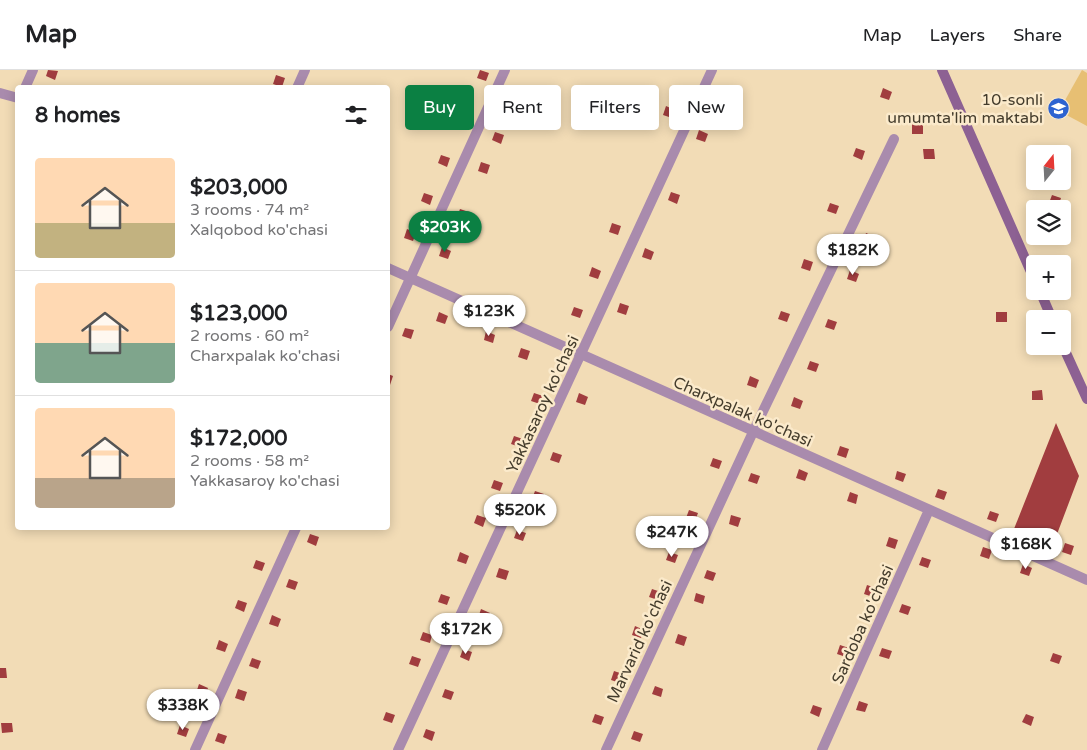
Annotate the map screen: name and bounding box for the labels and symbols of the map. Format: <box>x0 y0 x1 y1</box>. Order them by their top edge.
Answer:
place label: 10-sonli umumta'lim maktabi <box>887 90 1043 128</box>
school or university icon: 10-sonli umumta'lim maktabi <box>1047 96 1071 120</box>
north arrow <box>1026 145 1071 190</box>
pin: $203K <box>410 210 480 253</box>
pin: $182K <box>818 234 888 276</box>
pin: $123K <box>454 294 524 337</box>
street label: Yakkasaroy ko'chasi <box>502 332 584 476</box>
street label: Charxpalak ko'chasi <box>670 372 815 452</box>
pin: $520K <box>485 494 555 536</box>
pin: $247K <box>637 516 707 558</box>
pin: $168K <box>991 528 1061 570</box>
street label: Sardoba ko'chasi <box>828 562 898 687</box>
street label: Marvarid ko'chasi <box>603 577 677 706</box>
pin: $172K <box>431 612 501 655</box>
pin: $338K <box>148 688 218 731</box>

